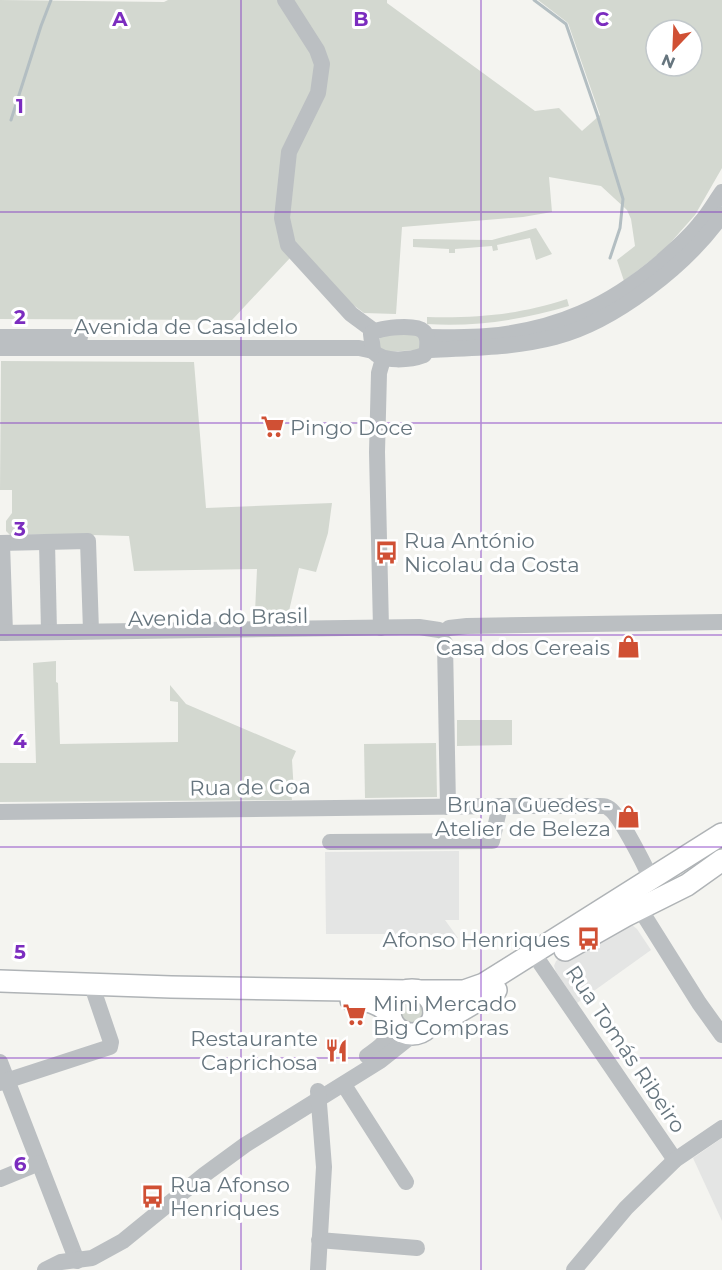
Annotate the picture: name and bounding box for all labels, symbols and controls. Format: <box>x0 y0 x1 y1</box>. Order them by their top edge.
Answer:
text: A <box>111 7 128 31</box>
text: B <box>353 7 369 31</box>
text: C <box>595 7 610 31</box>
north arrow <box>644 18 704 78</box>
text: N <box>659 50 678 73</box>
text: 1 <box>16 94 24 118</box>
text: 2 <box>14 305 26 329</box>
street label: Avenida de Casaldelo <box>74 314 298 339</box>
supermarket icon: Pingo Doce <box>259 414 285 440</box>
place label: Pingo Doce <box>290 415 413 440</box>
text: 3 <box>13 517 26 541</box>
place label: Rua António Nicolau da Costa <box>404 528 580 577</box>
bus stop icon: Rua António Nicolau da Costa <box>373 539 399 565</box>
street label: Avenida do Brasil <box>128 603 308 631</box>
shop icon: Casa dos Cereais <box>615 634 641 660</box>
place label: Casa dos Cereais <box>436 635 610 660</box>
text: 4 <box>13 729 27 753</box>
street label: Rua de Goa <box>189 773 311 801</box>
place label: Bruna Guedes - Atelier de Beleza <box>435 792 611 841</box>
shop icon: Bruna Guedes - Atelier de Beleza <box>616 803 642 829</box>
bus stop icon: Afonso Henriques <box>575 926 601 952</box>
place label: Afonso Henriques <box>383 927 570 952</box>
text: 5 <box>14 940 26 964</box>
street label: Rua Tomás Ribeiro <box>561 961 691 1137</box>
place label: Mini Mercado Big Compras <box>373 991 517 1040</box>
supermarket icon: Mini Mercado Big Compras <box>342 1002 368 1028</box>
place label: Restaurante Caprichosa <box>190 1026 318 1075</box>
restaurant icon: Restaurante Caprichosa <box>323 1037 349 1063</box>
text: 6 <box>14 1152 27 1176</box>
place label: Rua Afonso Henriques <box>170 1172 290 1221</box>
bus stop icon: Rua Afonso Henriques <box>139 1183 165 1209</box>

